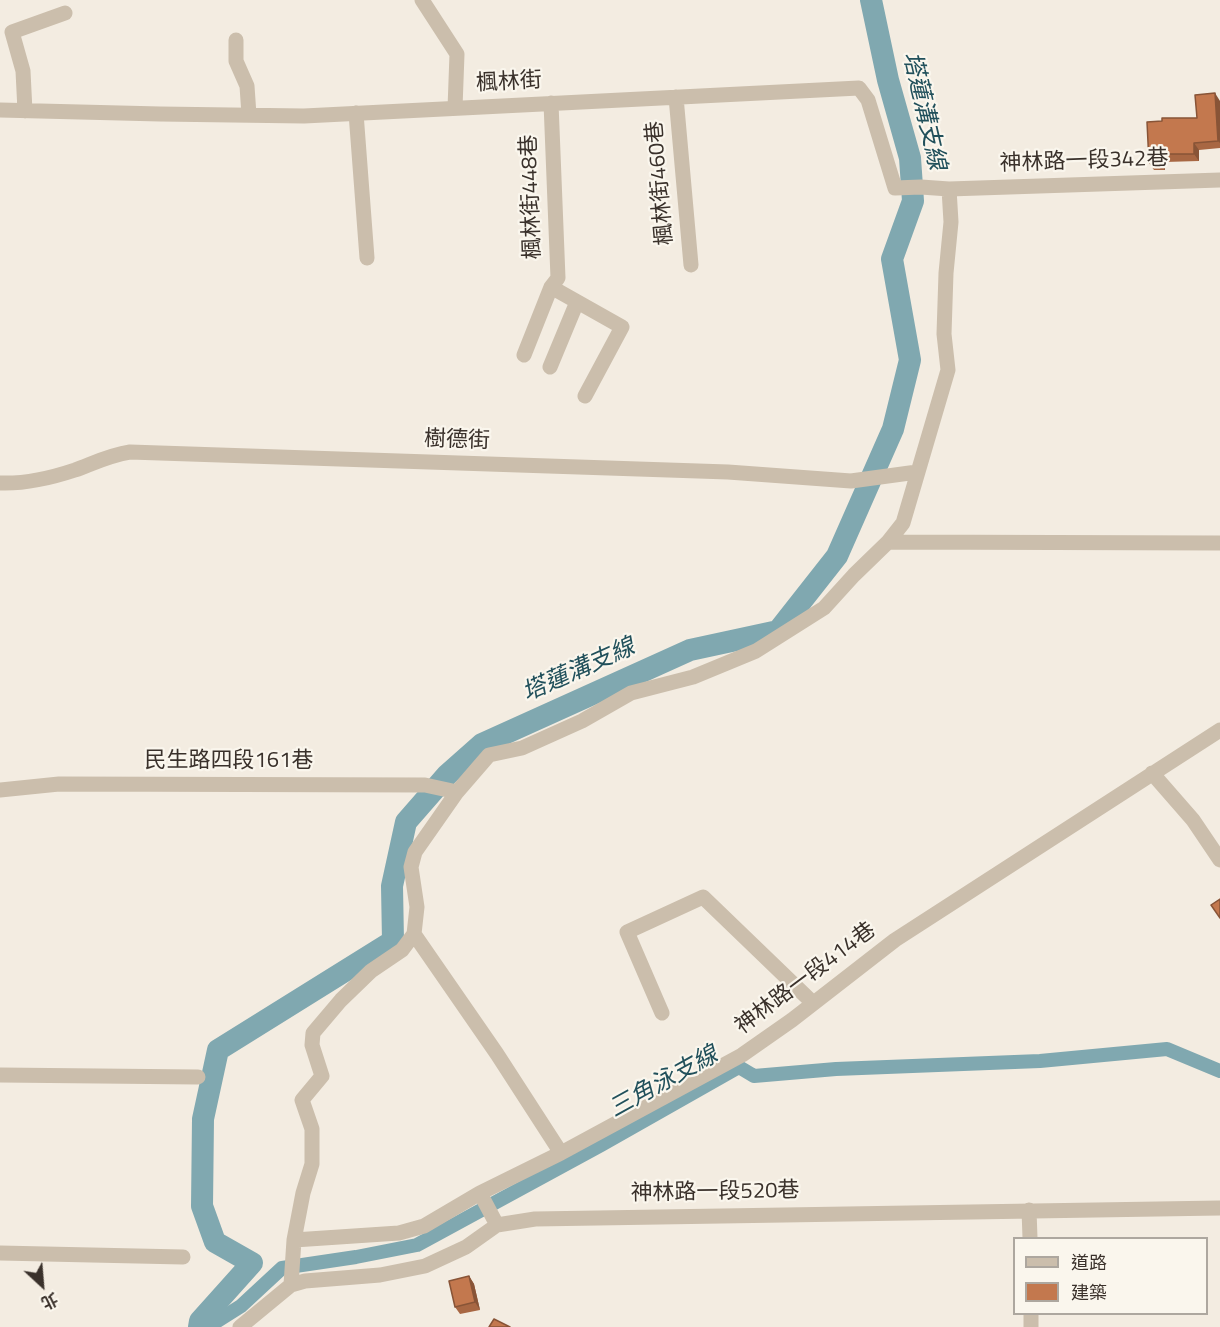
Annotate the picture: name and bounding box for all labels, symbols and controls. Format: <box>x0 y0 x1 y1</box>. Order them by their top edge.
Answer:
water label: 塔蓮溝支線 <box>895 49 951 173</box>
street label: 楓林街 <box>475 68 543 98</box>
street label: 楓林街460巷 <box>642 120 680 246</box>
street label: 楓林街448巷 <box>517 134 547 260</box>
street label: 神林路一段342巷 <box>999 146 1169 178</box>
street label: 樹德街 <box>424 427 490 455</box>
water label: 塔蓮溝支線 <box>518 633 640 709</box>
street label: 民生路四段161巷 <box>145 749 313 775</box>
street label: 神林路一段414巷 <box>731 918 881 1040</box>
water label: 三角泳支線 <box>605 1041 723 1125</box>
street label: 神林路一段520巷 <box>630 1178 800 1208</box>
legend <box>1013 1237 1208 1315</box>
text: 道路 <box>1071 1249 1107 1276</box>
north arrow <box>12 1255 72 1315</box>
text: 建築 <box>1071 1279 1107 1306</box>
text: 北 <box>37 1287 62 1315</box>

